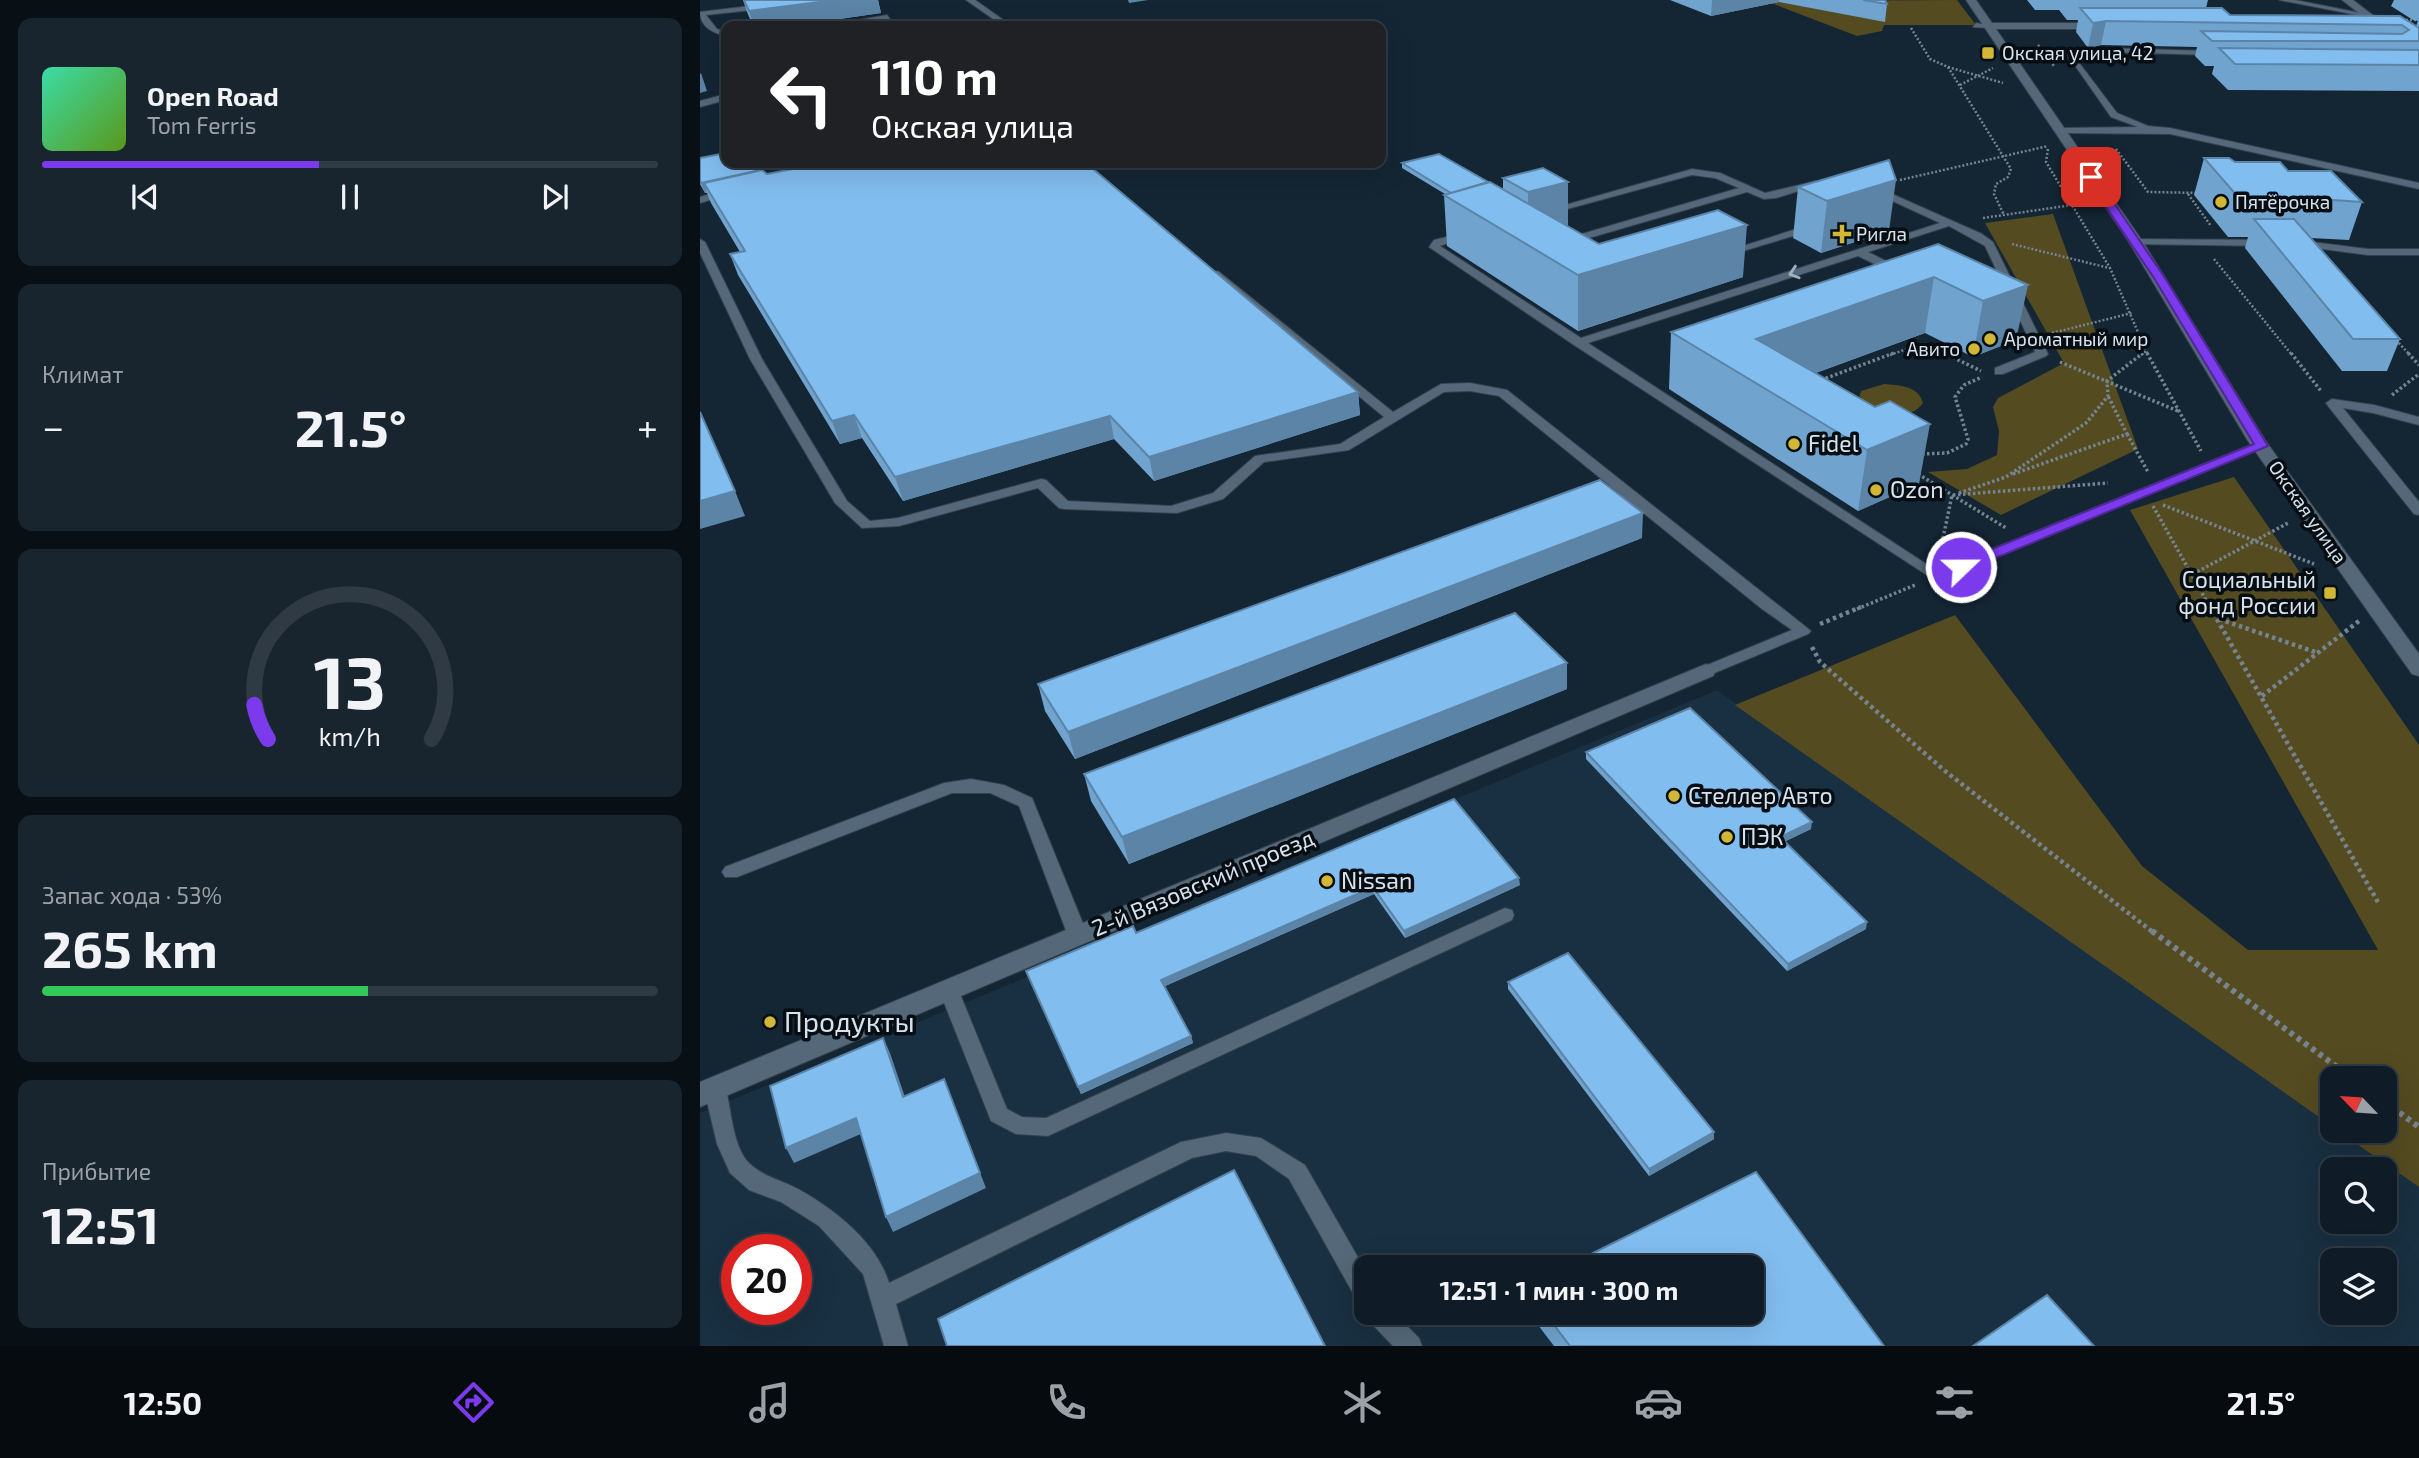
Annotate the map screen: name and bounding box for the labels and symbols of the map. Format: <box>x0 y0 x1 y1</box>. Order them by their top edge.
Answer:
place label: Окская улица, 42 <box>2002 41 2153 65</box>
marker: Окская улица, 42 <box>1980 45 1996 61</box>
pin <box>2061 147 2121 207</box>
place label: Пятёрочка <box>2235 190 2330 213</box>
marker: Пятёрочка <box>2213 194 2229 210</box>
place label: Ригла <box>1856 222 1907 245</box>
marker: Ригла <box>1834 226 1850 242</box>
one-way arrow <box>1788 265 1801 279</box>
place label: Ароматный мир <box>2004 327 2148 350</box>
marker: Ароматный мир <box>1982 331 1998 347</box>
place label: Авито <box>1906 337 1960 360</box>
marker: Авито <box>1966 341 1982 357</box>
place label: Fidel <box>1808 429 1859 457</box>
marker: Fidel <box>1786 436 1802 452</box>
street label: Окская улица <box>2264 456 2352 568</box>
place label: Ozon <box>1890 475 1944 503</box>
marker: Ozon <box>1868 482 1884 498</box>
position arrow <box>1924 530 1998 604</box>
place label: Социальный фонд России <box>2178 565 2316 619</box>
marker: Социальный фонд России <box>2322 585 2338 601</box>
place label: Стеллер Авто <box>1688 781 1833 809</box>
marker: Стеллер Авто <box>1666 788 1682 804</box>
place label: ПЭК <box>1741 822 1784 850</box>
street label: 2-й Вязовский проезд <box>1087 823 1318 942</box>
marker: ПЭК <box>1719 829 1735 845</box>
place label: Nissan <box>1341 866 1412 894</box>
marker: Nissan <box>1319 873 1335 889</box>
place label: Продукты <box>784 1004 915 1038</box>
marker: Продукты <box>762 1014 778 1030</box>
north arrow <box>2320 1066 2398 1143</box>
speed limit sign: 20 <box>721 1234 812 1325</box>

